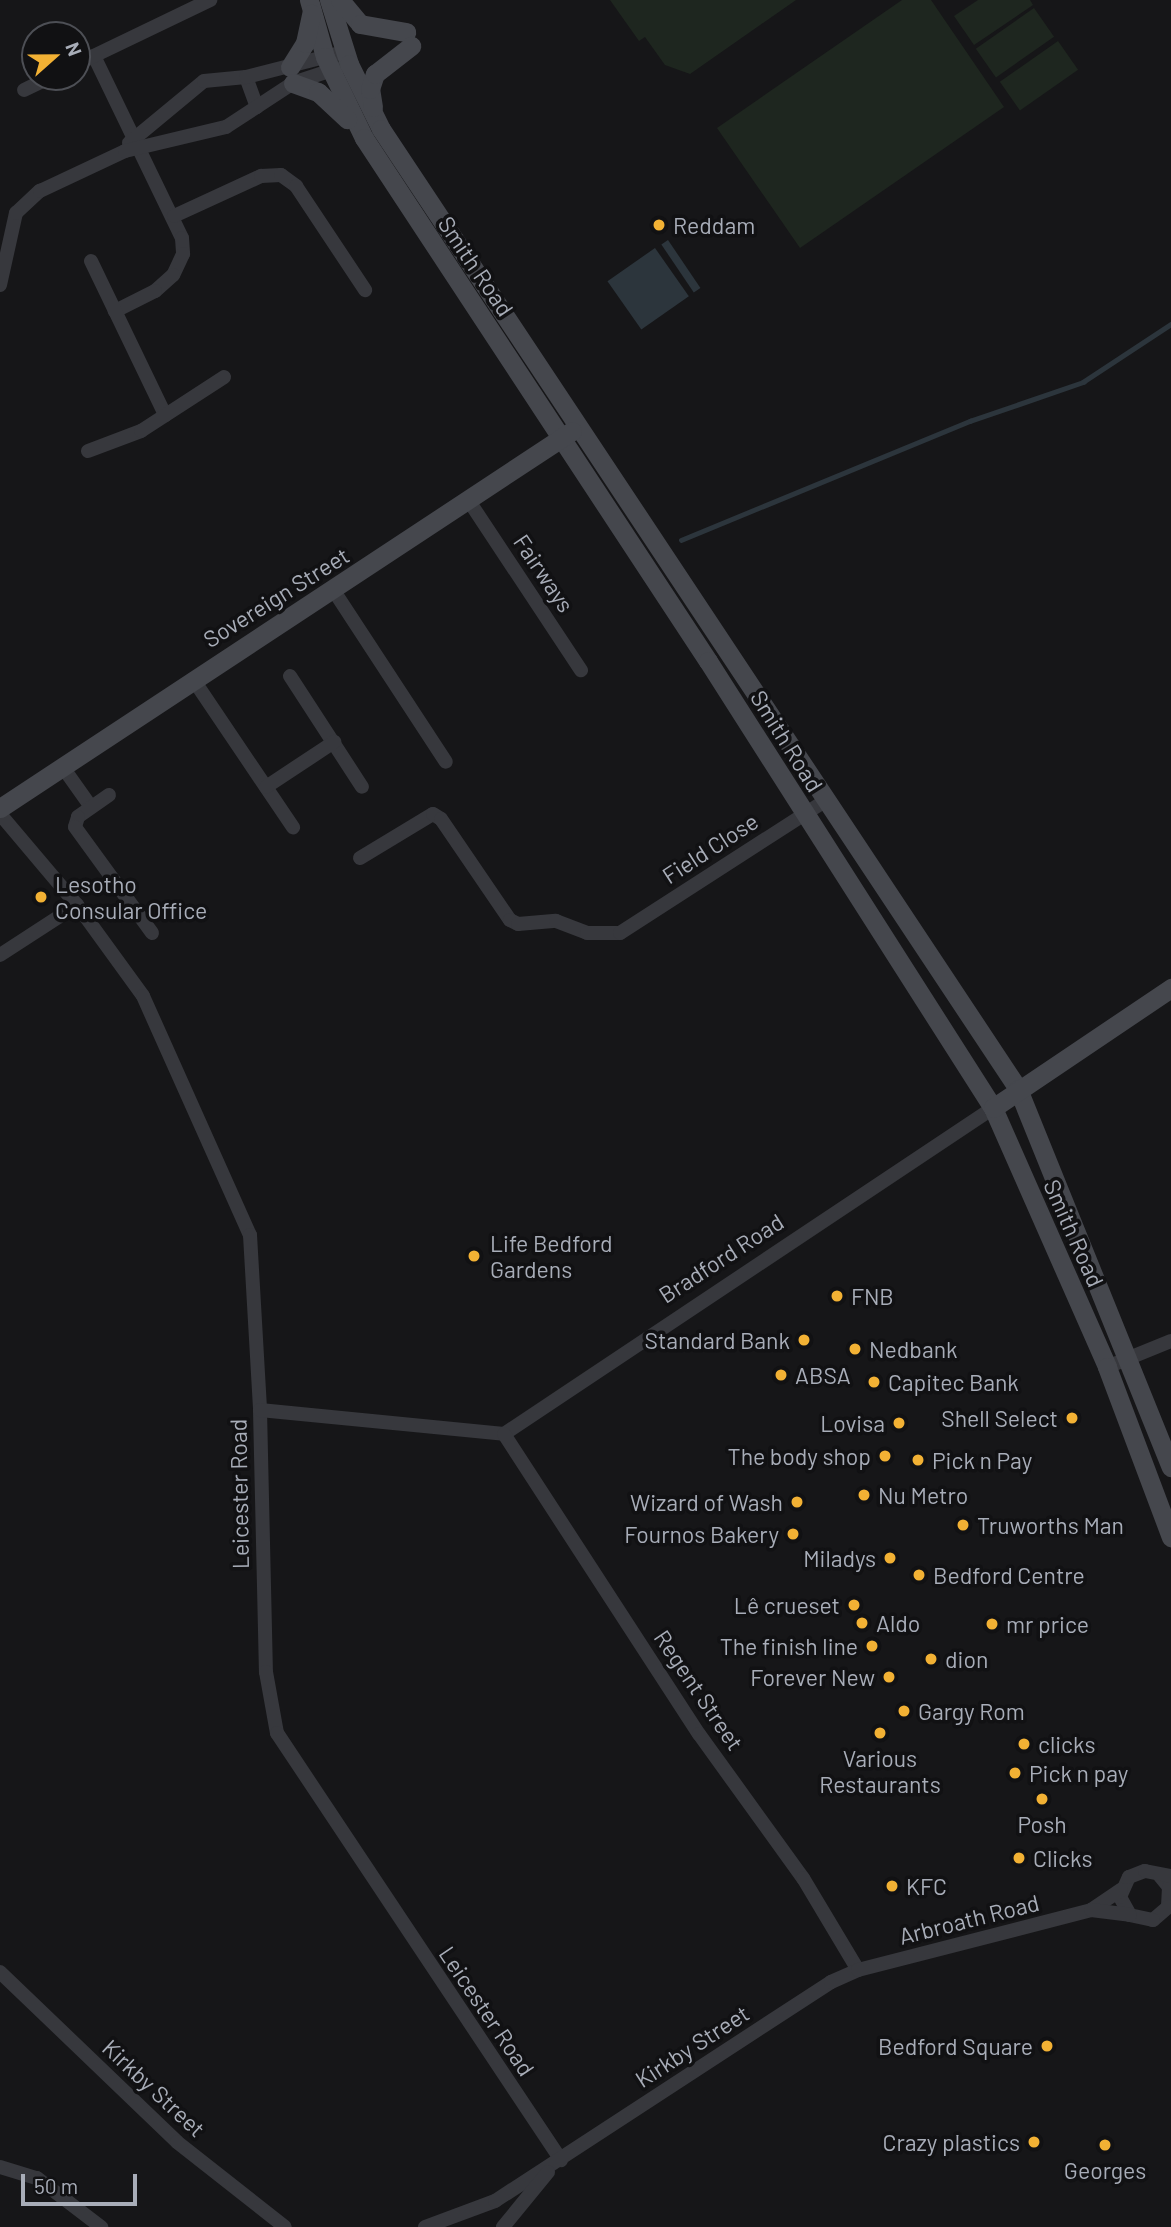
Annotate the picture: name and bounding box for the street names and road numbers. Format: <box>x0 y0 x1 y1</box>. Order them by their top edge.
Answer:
street label: Smith Road <box>433 211 519 321</box>
street label: Fairways <box>508 529 580 617</box>
street label: Sovereign Street <box>198 541 354 653</box>
street label: Smith Road <box>745 685 829 797</box>
street label: Field Close <box>657 807 763 889</box>
street label: Smith Road <box>1038 1175 1110 1291</box>
street label: Bradford Road <box>654 1207 788 1309</box>
street label: Leicester Road <box>224 1419 254 1569</box>
street label: Regent Street <box>649 1625 749 1755</box>
street label: Arbroath Road <box>896 1888 1042 1950</box>
street label: Leicester Road <box>434 1941 540 2081</box>
street label: Kirkby Street <box>630 1999 754 2093</box>
street label: Kirkby Street <box>97 2034 211 2142</box>

